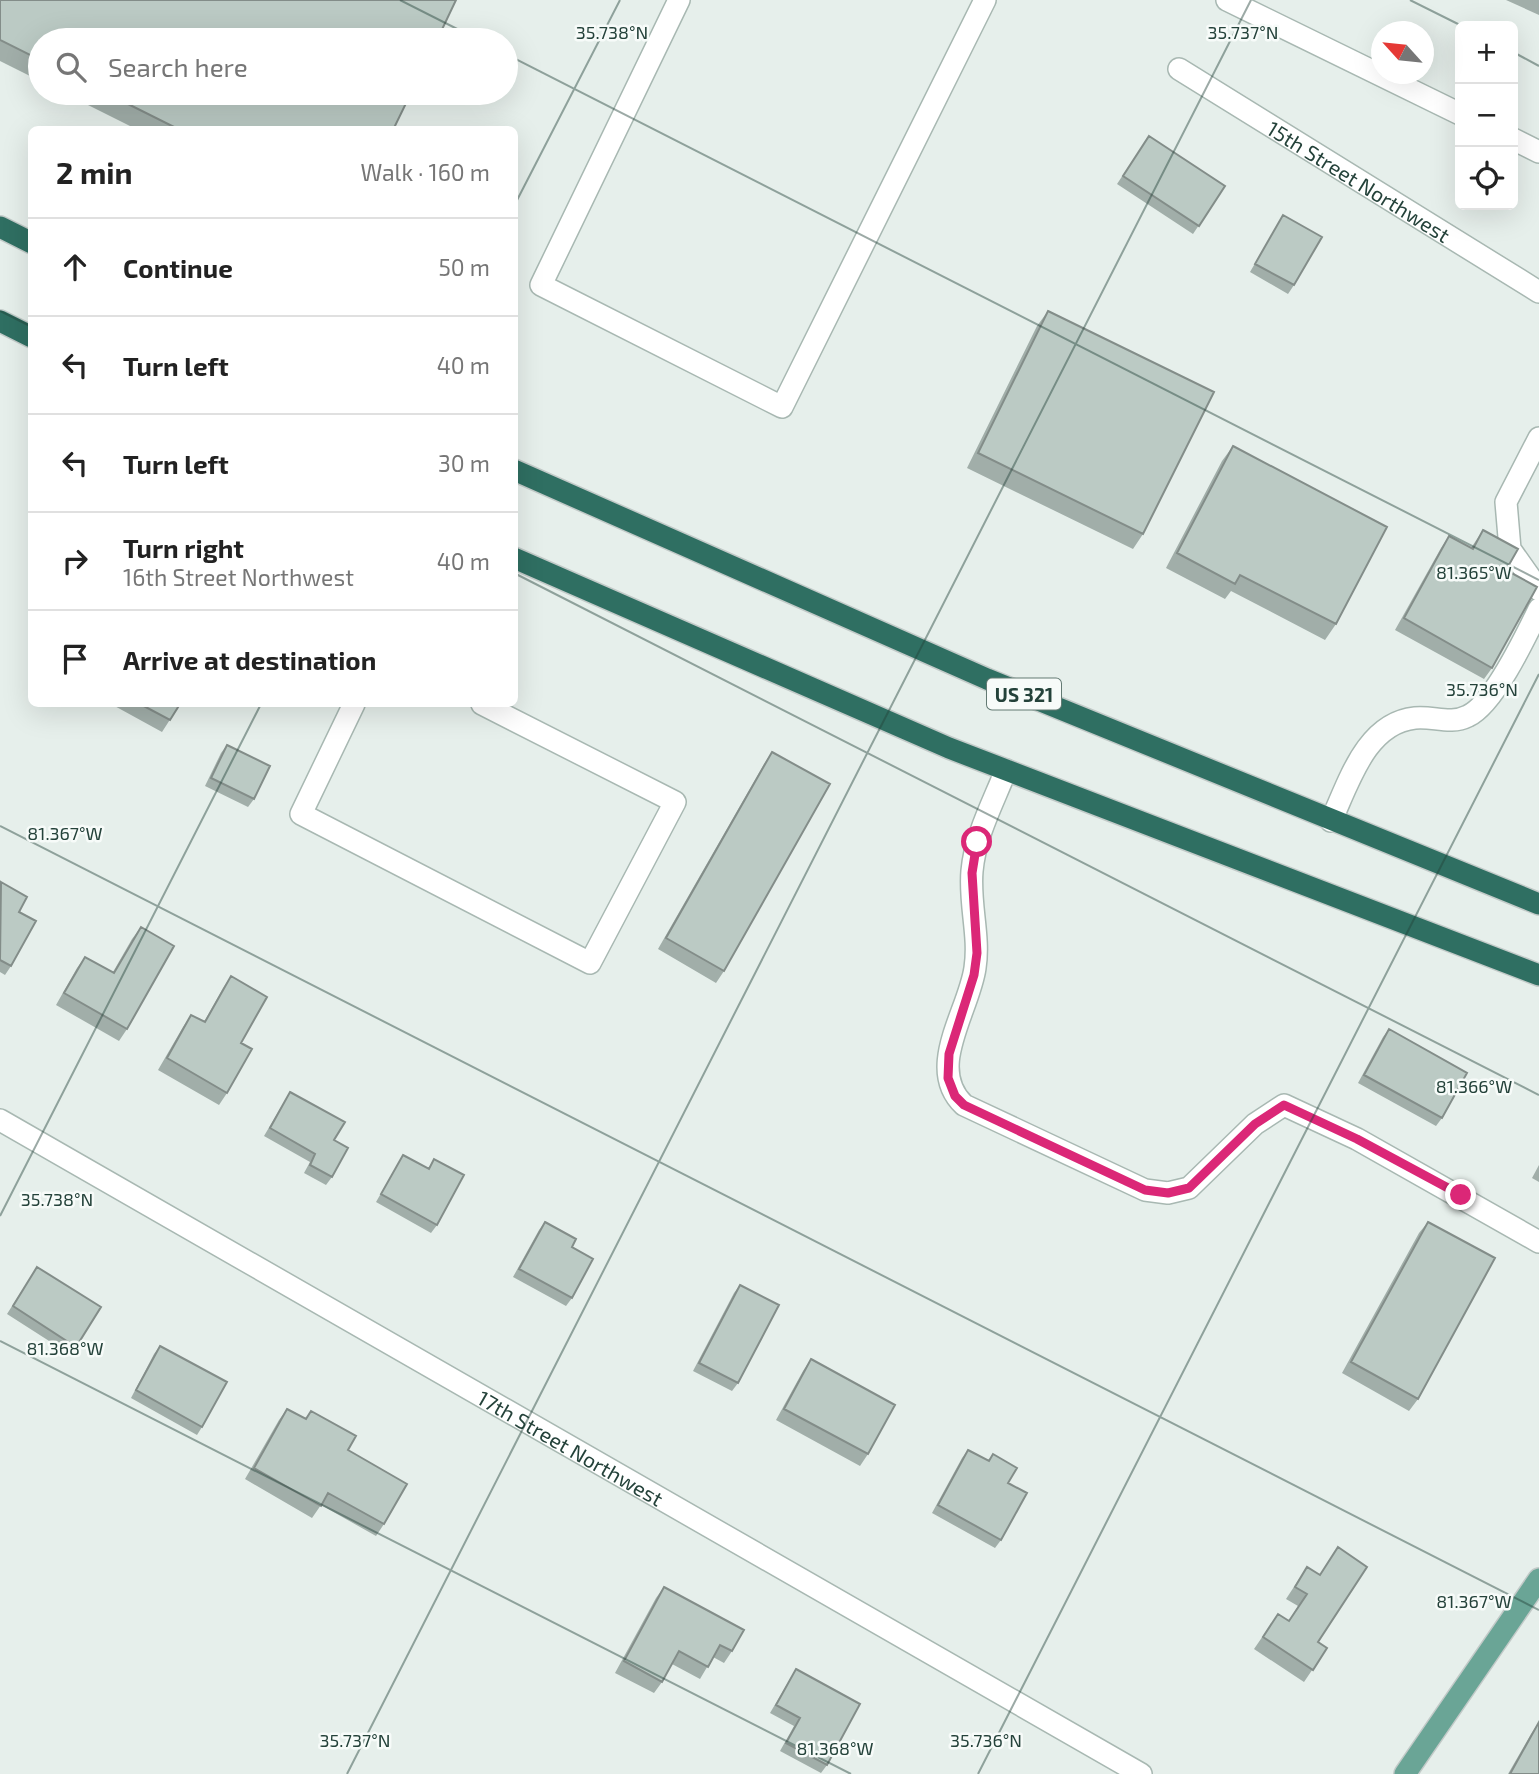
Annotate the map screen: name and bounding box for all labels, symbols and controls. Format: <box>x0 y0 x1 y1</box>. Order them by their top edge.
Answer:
text: 35.738°N <box>576 21 648 43</box>
text: 35.737°N <box>1208 21 1278 43</box>
north arrow <box>1371 21 1434 84</box>
map controls <box>1455 21 1518 210</box>
button: + <box>1455 21 1518 84</box>
search box <box>28 28 518 105</box>
icon: search <box>52 48 90 86</box>
text: Search here <box>108 51 248 82</box>
button: − <box>1455 84 1518 147</box>
street label: 15th Street Northwest <box>1263 115 1455 247</box>
button: locate <box>1455 147 1518 210</box>
text: 2 min <box>56 154 133 190</box>
text: Walk · 160 m <box>360 158 490 186</box>
icon: ahead <box>56 248 94 286</box>
text: Continue <box>123 252 233 283</box>
text: 50 m <box>439 253 490 281</box>
icon: left <box>56 346 94 384</box>
text: Turn left <box>123 350 229 381</box>
text: 40 m <box>437 351 490 379</box>
icon: left <box>56 444 94 482</box>
text: Turn left <box>123 448 229 479</box>
text: 30 m <box>438 449 490 477</box>
text: Turn right <box>123 532 244 563</box>
icon: right <box>56 542 94 580</box>
text: 40 m <box>437 547 490 575</box>
text: 81.365°W <box>1436 561 1512 583</box>
text: 16th Street Northwest <box>123 563 354 591</box>
icon: arrive <box>56 640 94 678</box>
text: Arrive at destination <box>123 644 376 675</box>
road number: US 321 <box>987 678 1061 709</box>
text: 35.736°N <box>1446 678 1518 700</box>
text: 81.367°W <box>27 822 103 844</box>
route start <box>961 826 992 857</box>
text: 81.366°W <box>1436 1075 1512 1097</box>
route end <box>1445 1179 1476 1210</box>
text: 35.738°N <box>21 1188 93 1210</box>
text: 81.368°W <box>26 1337 104 1359</box>
street label: 17th Street Northwest <box>474 1384 668 1510</box>
text: 81.367°W <box>1436 1590 1512 1612</box>
text: 35.737°N <box>320 1729 390 1751</box>
text: 35.736°N <box>950 1729 1022 1751</box>
text: 81.368°W <box>796 1737 874 1759</box>

